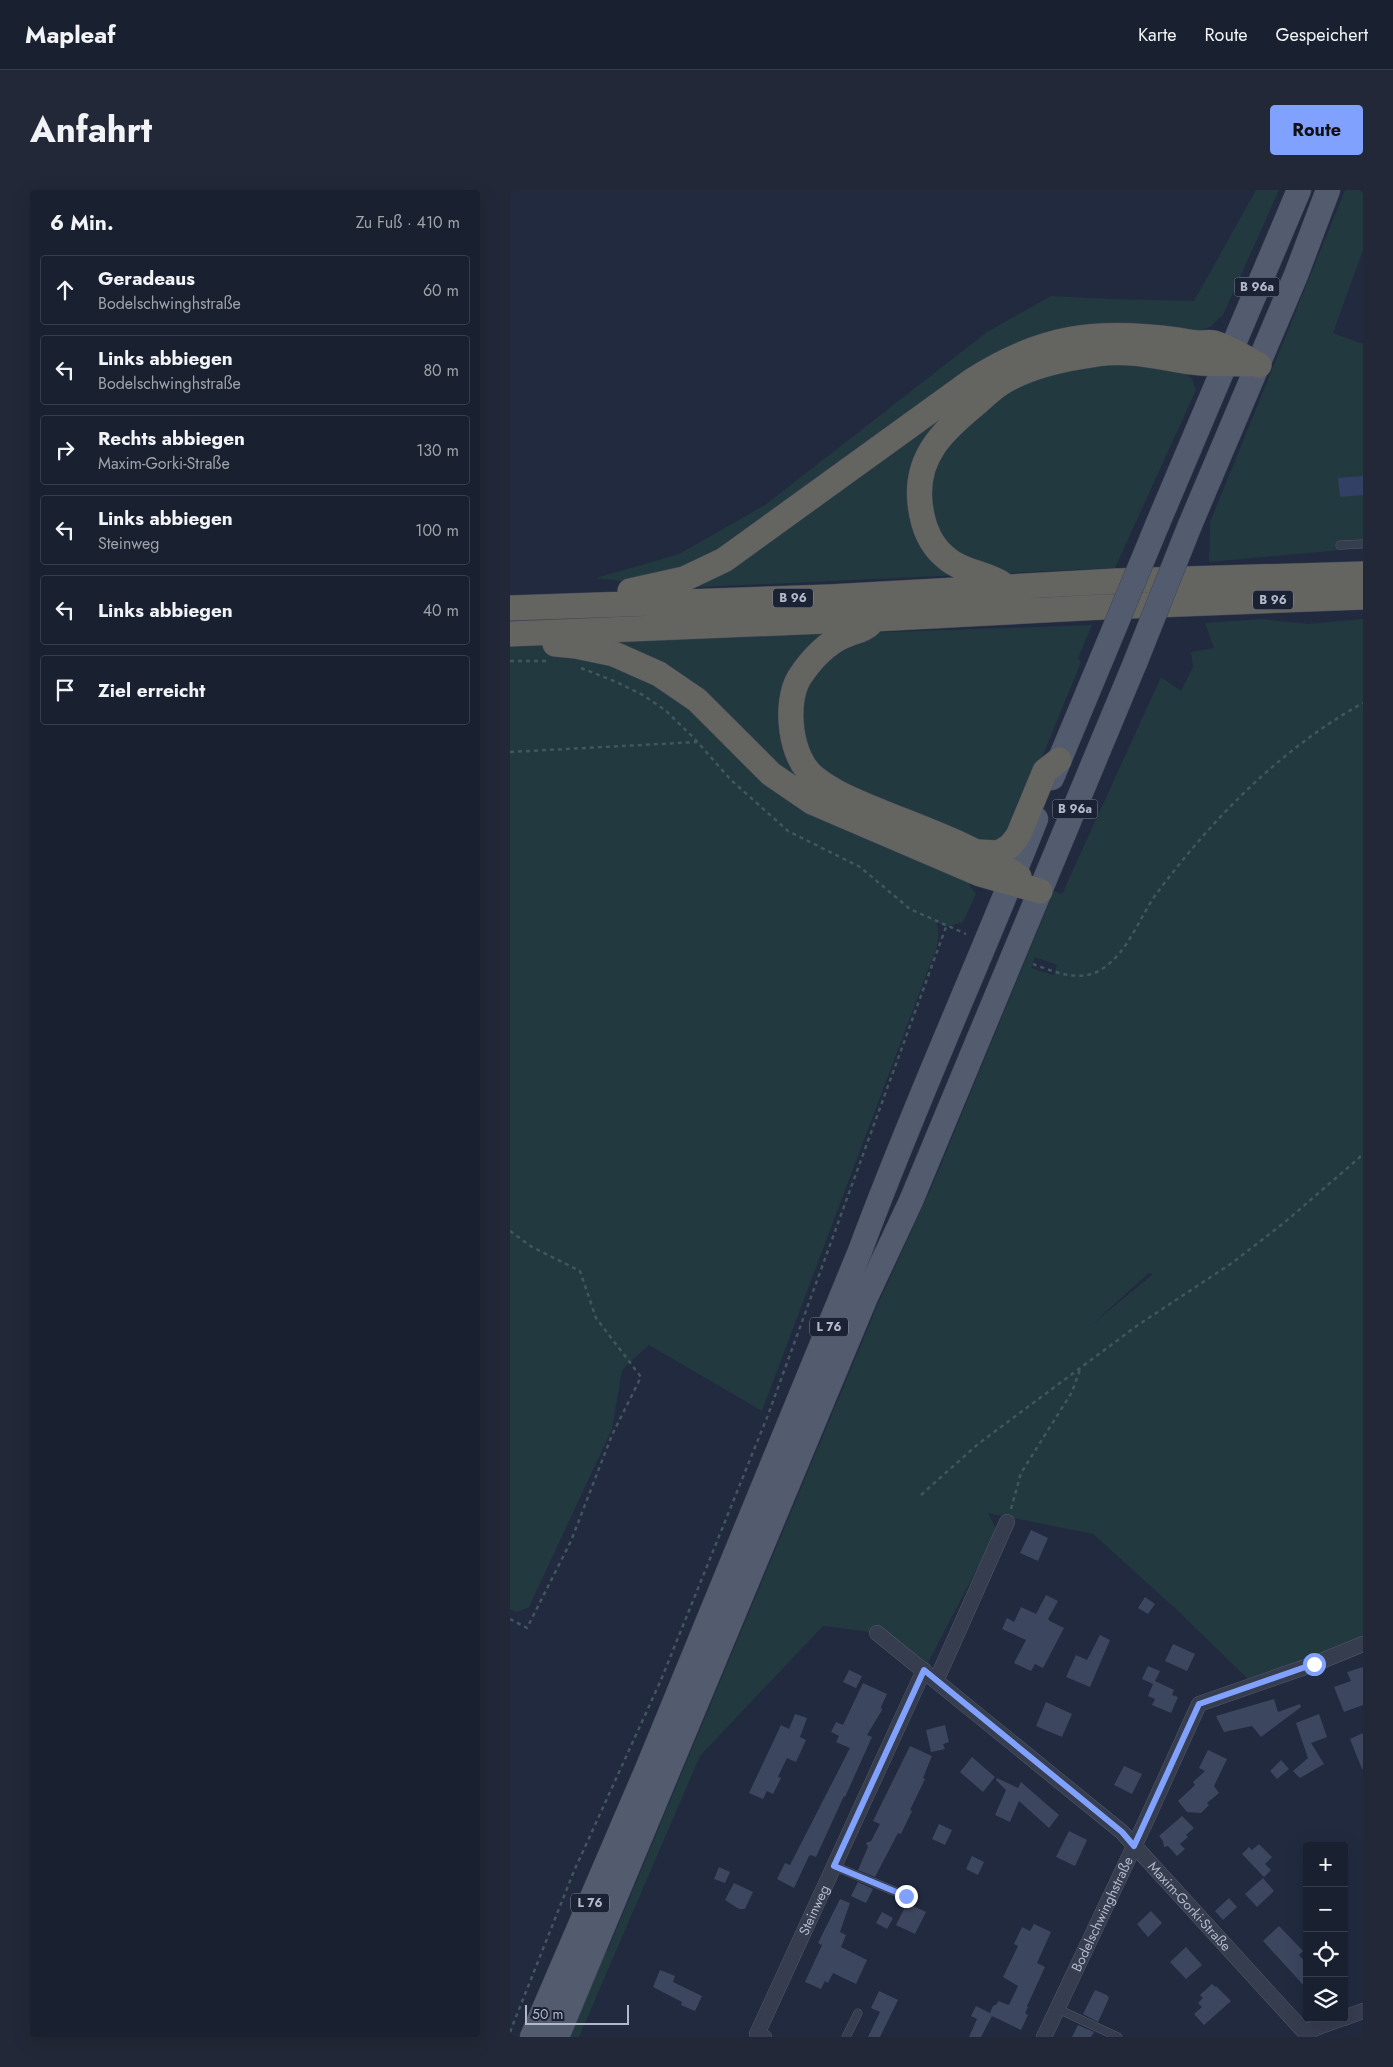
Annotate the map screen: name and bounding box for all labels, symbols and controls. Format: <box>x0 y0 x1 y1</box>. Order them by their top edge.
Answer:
text: Mapleaf <box>25 17 116 52</box>
text: Karte <box>1138 22 1177 48</box>
text: Route <box>1205 22 1247 48</box>
text: Gespeichert <box>1275 22 1368 48</box>
text: Anfahrt <box>30 105 152 155</box>
button: Route <box>1270 105 1363 155</box>
text: 6 Min. <box>50 208 114 238</box>
text: Zu Fuß · 410 m <box>356 211 460 234</box>
text: Geradeaus <box>98 265 195 292</box>
icon: ahead <box>51 276 79 304</box>
road number: B 96a <box>1234 278 1280 296</box>
text: 60 m <box>423 279 459 302</box>
text: Bodelschwinghstraße <box>98 292 241 315</box>
text: Links abbiegen <box>98 345 233 372</box>
icon: left <box>51 356 79 384</box>
text: 80 m <box>423 359 459 382</box>
text: Bodelschwinghstraße <box>98 372 241 395</box>
text: Rechts abbiegen <box>98 425 245 452</box>
icon: right <box>51 436 79 464</box>
text: 130 m <box>416 439 459 462</box>
text: Maxim-Gorki-Straße <box>98 452 230 475</box>
text: Links abbiegen <box>98 505 233 532</box>
icon: left <box>51 516 79 544</box>
text: 100 m <box>415 519 459 542</box>
text: Steinweg <box>98 532 159 555</box>
road number: B 96 <box>773 588 813 608</box>
road number: B 96 <box>1253 590 1293 610</box>
icon: left <box>51 596 79 624</box>
text: Links abbiegen <box>98 597 233 624</box>
text: 40 m <box>423 599 459 622</box>
icon: arrive <box>51 676 79 704</box>
text: Ziel erreicht <box>98 677 205 704</box>
road number: B 96a <box>1052 800 1098 818</box>
road number: L 76 <box>810 1318 848 1336</box>
route start <box>1303 1653 1326 1676</box>
map controls <box>1303 1842 1348 2022</box>
button: + <box>1303 1842 1348 1887</box>
street label: Bodelschwinghstraße <box>1066 1853 1138 1975</box>
street label: Maxim-Gorki-Straße <box>1143 1857 1236 1955</box>
street label: Steinweg <box>794 1881 834 1939</box>
route end <box>895 1885 918 1908</box>
button: − <box>1303 1887 1348 1932</box>
road number: L 76 <box>571 1894 609 1912</box>
button: locate <box>1303 1932 1348 1977</box>
button: layers <box>1303 1977 1348 2022</box>
scale bar <box>525 2002 629 2025</box>
text: 50 m <box>532 2004 563 2024</box>

